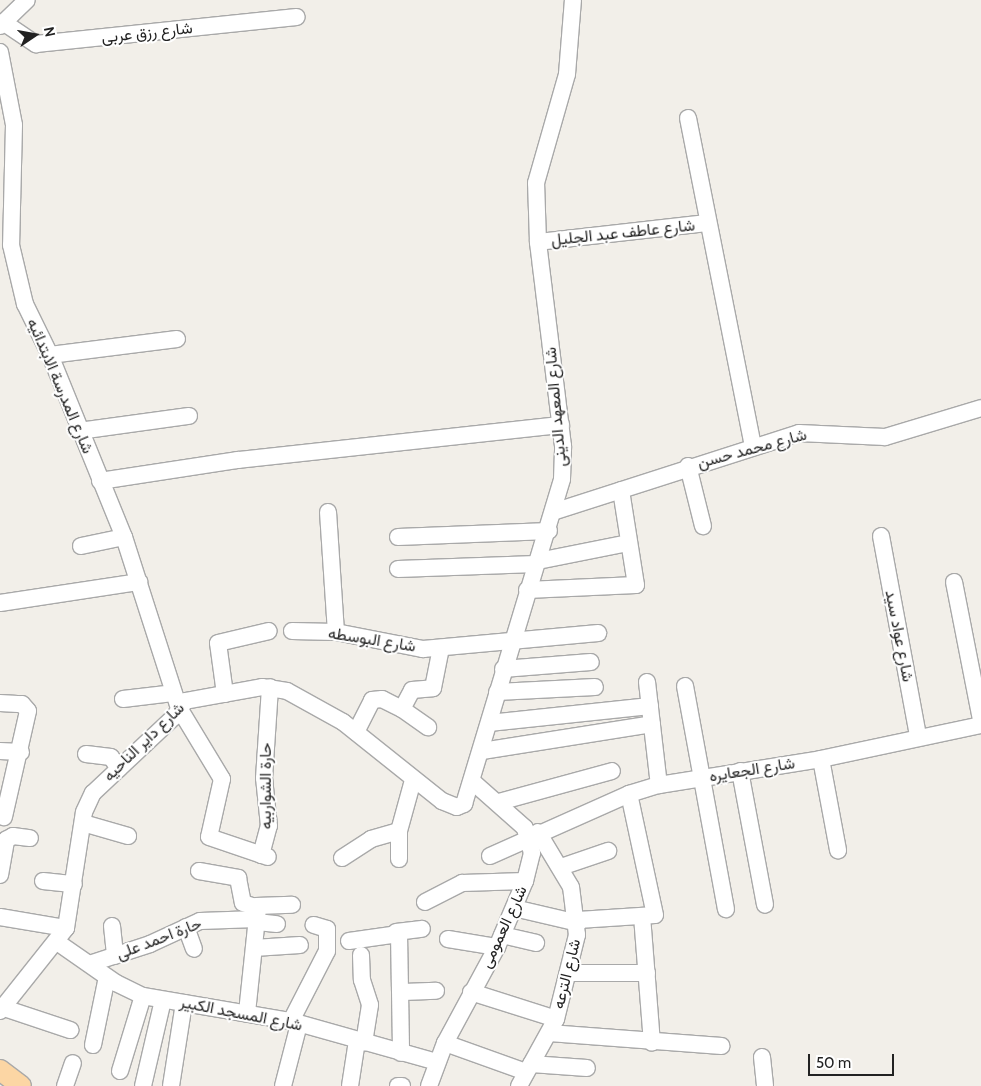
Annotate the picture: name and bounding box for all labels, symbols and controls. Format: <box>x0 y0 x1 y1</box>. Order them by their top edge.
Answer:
north arrow <box>10 10 60 60</box>
street label: شارع رزق عربى <box>101 19 193 47</box>
text: N <box>40 25 60 39</box>
street label: شارع عاطف عبد الجليل <box>550 216 696 250</box>
street label: شارع المدرسة الابتدائيه <box>23 316 97 456</box>
street label: شارع المعهد الدينى <box>541 346 571 468</box>
street label: شارع محمد حسن <box>695 425 809 473</box>
street label: شارع عواد سيد <box>881 588 917 684</box>
street label: شارع البوسطه <box>327 624 417 656</box>
street label: شارع داير الناحيه <box>100 699 188 785</box>
street label: حارة الشواربيه <box>256 743 276 829</box>
street label: شارع الجعايره <box>708 754 796 786</box>
street label: شارع العمومى <box>477 883 531 971</box>
street label: حارة احمد على <box>114 914 204 964</box>
street label: شارع الترعه <box>549 937 585 1011</box>
street label: شارع المسجد الكبير <box>178 993 304 1035</box>
scale bar <box>811 1044 897 1076</box>
text: 50 m <box>816 1054 851 1072</box>

